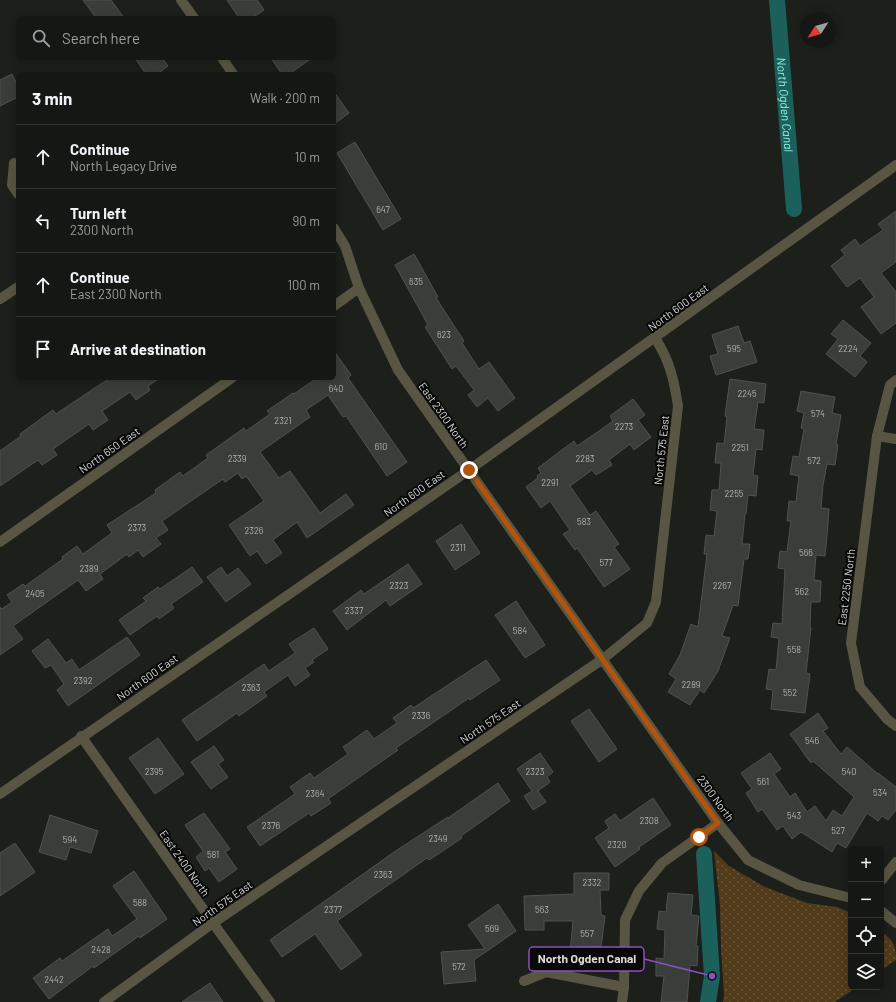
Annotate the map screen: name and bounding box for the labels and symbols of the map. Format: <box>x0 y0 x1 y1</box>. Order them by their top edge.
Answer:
north arrow <box>800 12 836 48</box>
water label: North Ogden Canal <box>775 57 796 153</box>
house number: 647 <box>376 204 391 215</box>
house number: 635 <box>409 276 423 287</box>
street label: North 600 East <box>645 281 711 333</box>
house number: 623 <box>437 329 451 340</box>
house number: 595 <box>727 343 741 354</box>
house number: 2224 <box>838 343 858 354</box>
street label: East 2300 North <box>416 380 472 450</box>
house number: 640 <box>329 383 343 394</box>
house number: 2245 <box>737 388 757 399</box>
house number: 574 <box>811 408 825 419</box>
house number: 2321 <box>274 415 292 426</box>
street label: North 575 East <box>651 415 671 485</box>
house number: 2273 <box>615 421 634 432</box>
street label: North 650 East <box>76 424 142 476</box>
house number: 610 <box>375 441 387 452</box>
house number: 2251 <box>731 442 749 453</box>
house number: 2339 <box>228 453 247 464</box>
house number: 2283 <box>576 453 595 464</box>
house number: 572 <box>807 455 821 466</box>
route end <box>460 461 478 479</box>
street label: North 600 East <box>381 467 447 519</box>
house number: 2291 <box>541 477 559 488</box>
house number: 2255 <box>725 488 744 499</box>
house number: 583 <box>577 516 591 527</box>
house number: 2373 <box>128 522 147 533</box>
house number: 2326 <box>245 525 264 536</box>
house number: 2311 <box>450 542 466 553</box>
house number: 566 <box>799 547 813 558</box>
street label: East 2250 North <box>835 548 857 626</box>
house number: 577 <box>599 557 613 568</box>
house number: 2389 <box>80 563 99 574</box>
house number: 2323 <box>390 580 409 591</box>
house number: 2267 <box>713 580 732 591</box>
house number: 562 <box>795 586 809 597</box>
house number: 2405 <box>25 588 45 599</box>
house number: 2337 <box>345 605 364 616</box>
house number: 584 <box>513 625 527 636</box>
house number: 558 <box>787 644 801 655</box>
street label: North 600 East <box>114 651 180 703</box>
house number: 2392 <box>74 675 93 686</box>
house number: 2289 <box>681 679 701 690</box>
house number: 2363 <box>242 682 261 693</box>
house number: 552 <box>783 687 797 698</box>
street label: North 575 East <box>457 696 523 746</box>
house number: 2336 <box>412 710 431 721</box>
house number: 546 <box>805 735 819 746</box>
house number: 2395 <box>145 766 164 777</box>
house number: 2323 <box>526 766 545 777</box>
house number: 540 <box>842 766 856 777</box>
street label: 2300 North <box>695 772 737 824</box>
house number: 561 <box>757 776 769 787</box>
house number: 534 <box>873 787 887 798</box>
house number: 2364 <box>306 788 325 799</box>
house number: 543 <box>787 810 801 821</box>
house number: 2308 <box>639 815 659 826</box>
house number: 2376 <box>262 820 281 831</box>
house number: 527 <box>831 825 846 836</box>
street label: East 2400 North <box>157 827 213 899</box>
route start <box>690 828 708 846</box>
house number: 2349 <box>428 833 448 844</box>
house number: 594 <box>63 834 77 845</box>
house number: 2320 <box>607 839 627 850</box>
house number: 581 <box>207 849 219 860</box>
house number: 2363 <box>374 869 393 880</box>
house number: 2332 <box>583 877 602 888</box>
street label: North 575 East <box>190 878 254 928</box>
house number: 588 <box>133 897 147 908</box>
house number: 2377 <box>324 904 343 915</box>
house number: 563 <box>535 904 549 915</box>
house number: 569 <box>485 923 499 934</box>
house number: 557 <box>580 928 594 939</box>
house number: 2428 <box>91 944 111 955</box>
callout: North Ogden Canal <box>529 947 644 971</box>
text: North Ogden Canal <box>538 951 636 965</box>
house number: 572 <box>452 961 466 972</box>
house number: 2442 <box>44 974 64 985</box>

